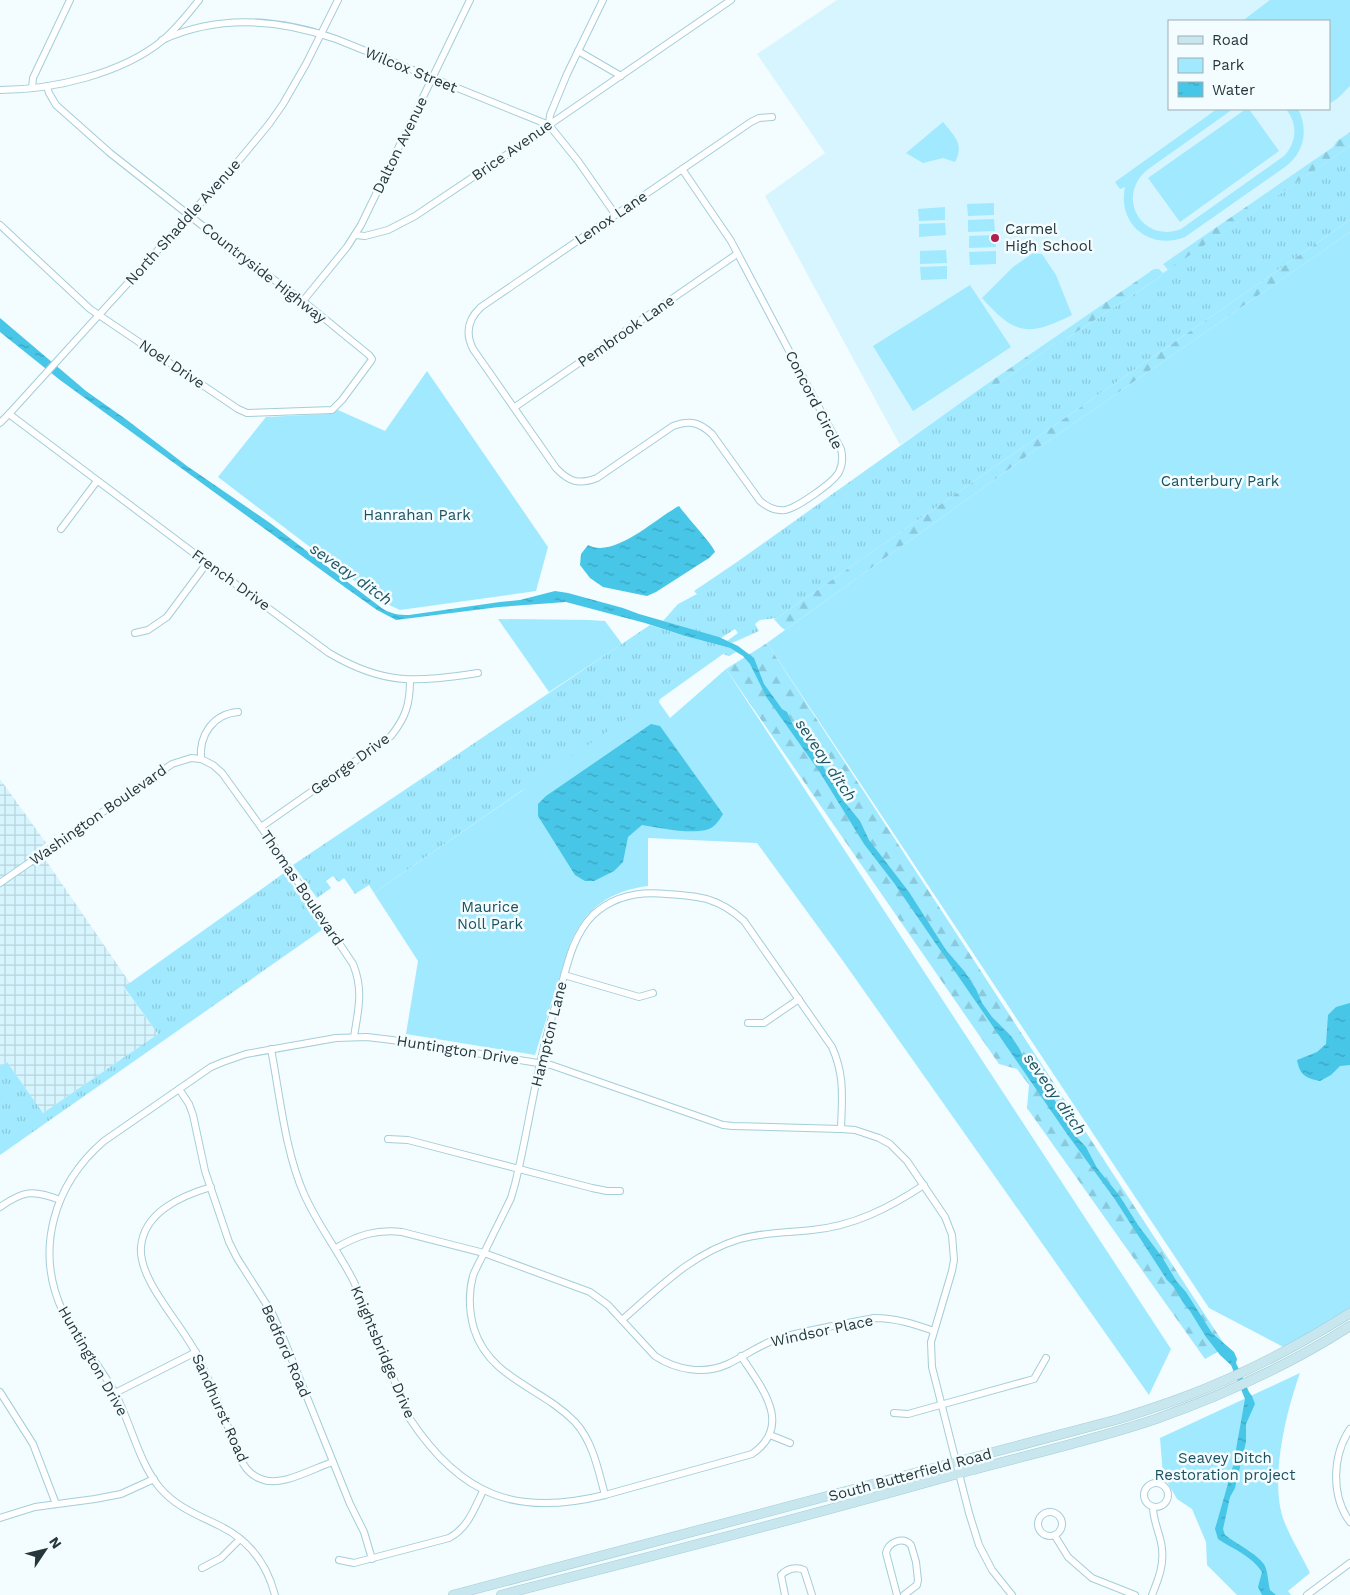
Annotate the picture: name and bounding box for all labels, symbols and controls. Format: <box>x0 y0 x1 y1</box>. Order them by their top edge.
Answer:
legend <box>1168 20 1330 110</box>
text: Road <box>1212 31 1249 49</box>
street label: Wilcox Street <box>362 43 460 97</box>
text: Park <box>1212 56 1245 74</box>
text: Water <box>1212 81 1255 99</box>
street label: Dalton Avenue <box>369 94 431 196</box>
street label: Brice Avenue <box>468 116 556 184</box>
street label: North Shaddle Avenue <box>122 155 244 289</box>
street label: Lenox Lane <box>571 187 651 249</box>
street label: Countryside Highway <box>198 219 330 327</box>
place label: Carmel High School <box>1005 220 1093 255</box>
marker: Carmel High School <box>989 232 1001 244</box>
street label: Pembrook Lane <box>574 291 678 371</box>
street label: Noel Drive <box>136 336 208 392</box>
street label: Concord Circle <box>781 348 847 452</box>
park label: Canterbury Park <box>1161 472 1280 490</box>
park label: Hanrahan Park <box>363 506 471 524</box>
water label: seveay ditch <box>306 539 396 609</box>
street label: French Drive <box>188 546 274 614</box>
water label: seveay ditch <box>791 715 861 805</box>
street label: George Drive <box>307 729 393 799</box>
street label: Washington Boulevard <box>26 761 170 869</box>
street label: Thomas Boulevard <box>257 827 347 949</box>
park label: Maurice Noll Park <box>457 898 523 933</box>
street label: Hampton Lane <box>527 979 571 1089</box>
street label: Huntington Drive <box>395 1031 521 1069</box>
water label: seveay ditch <box>1020 1049 1090 1139</box>
street label: Knightsbridge Drive <box>347 1283 419 1421</box>
street label: Bedford Road <box>258 1302 314 1400</box>
street label: Huntington Drive <box>54 1303 132 1419</box>
street label: Windsor Place <box>769 1311 875 1351</box>
street label: Sandhurst Road <box>188 1351 252 1465</box>
street label: South Butterfield Road <box>826 1445 994 1505</box>
park label: Seavey Ditch Restoration project <box>1155 1449 1296 1484</box>
north arrow <box>20 1525 70 1575</box>
text: N <box>46 1534 65 1551</box>

